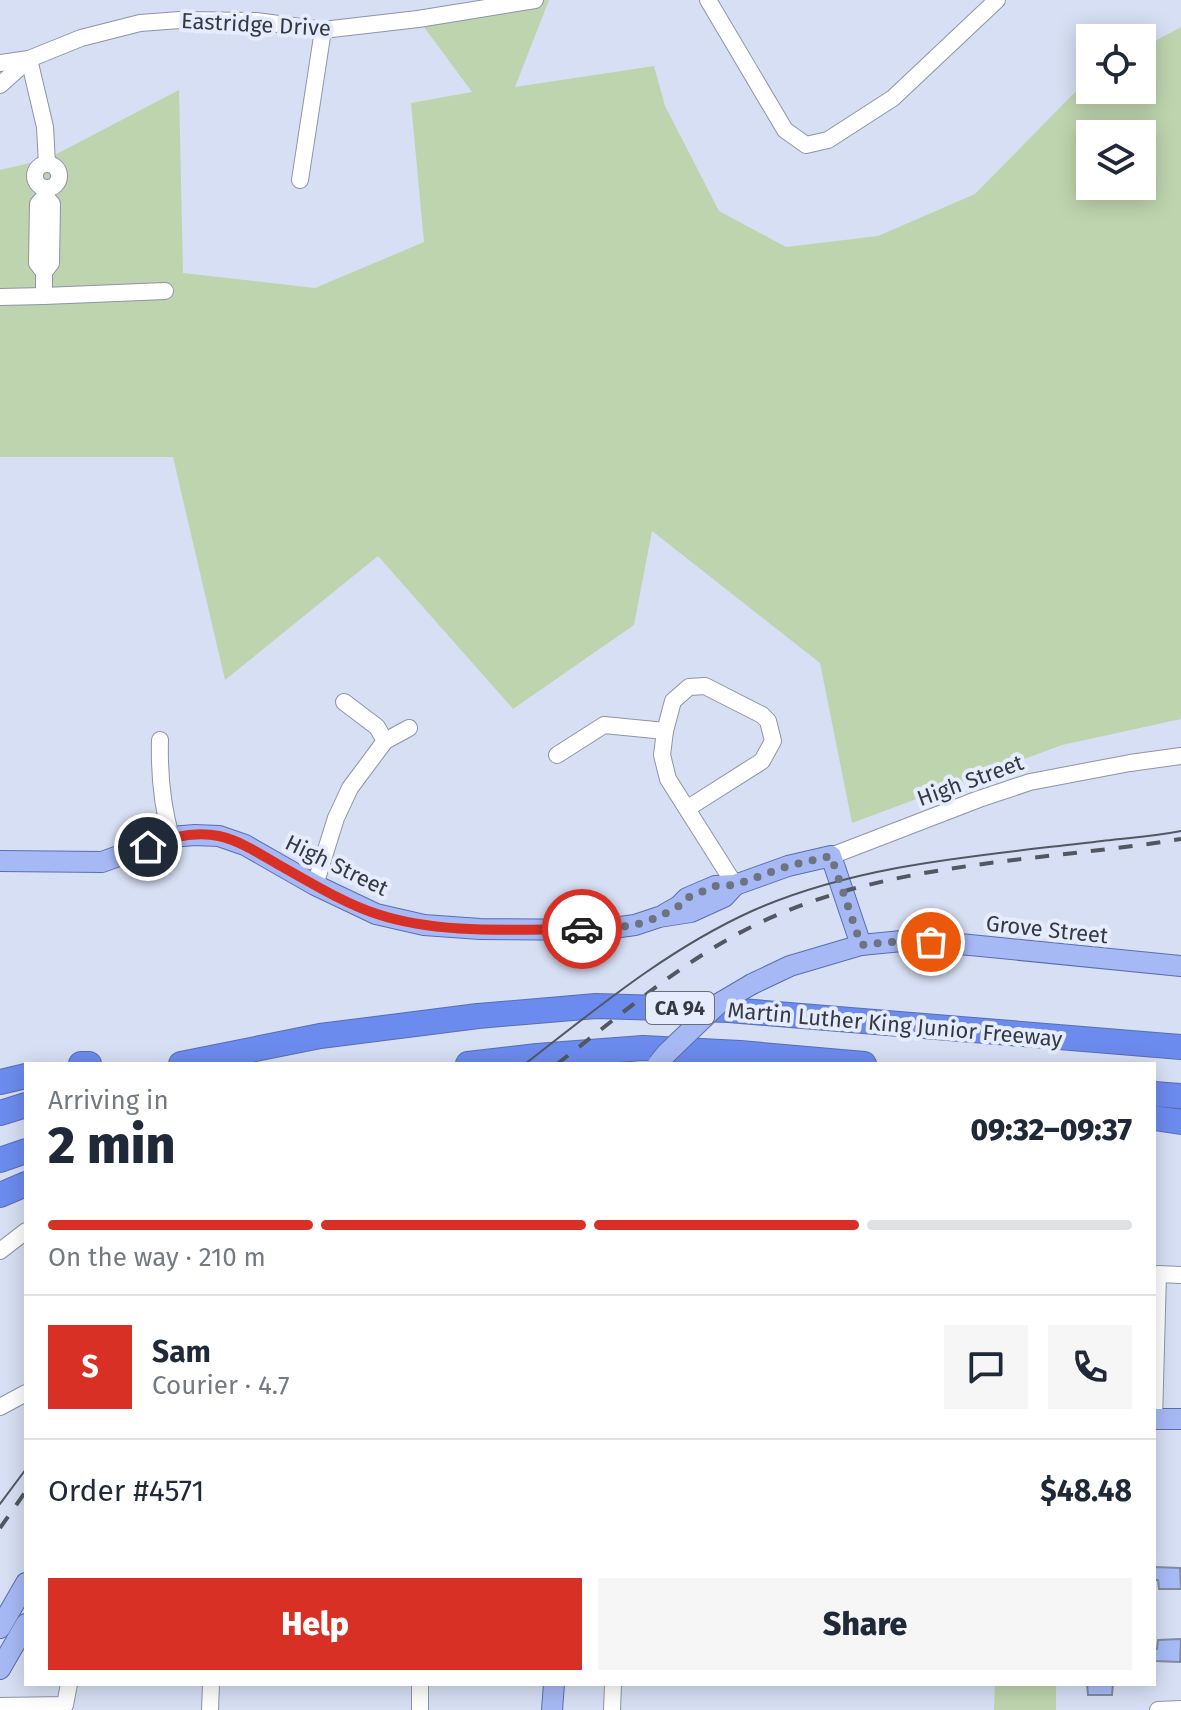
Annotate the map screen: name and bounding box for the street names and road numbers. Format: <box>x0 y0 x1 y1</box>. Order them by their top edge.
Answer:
street label: Eastridge Drive <box>180 7 331 42</box>
street label: High Street <box>913 749 1027 812</box>
street label: High Street <box>281 829 393 902</box>
street label: Grove Street <box>985 910 1109 949</box>
road number: CA 94 <box>646 992 714 1024</box>
street label: Martin Luther King Junior Freeway <box>726 996 1064 1053</box>

